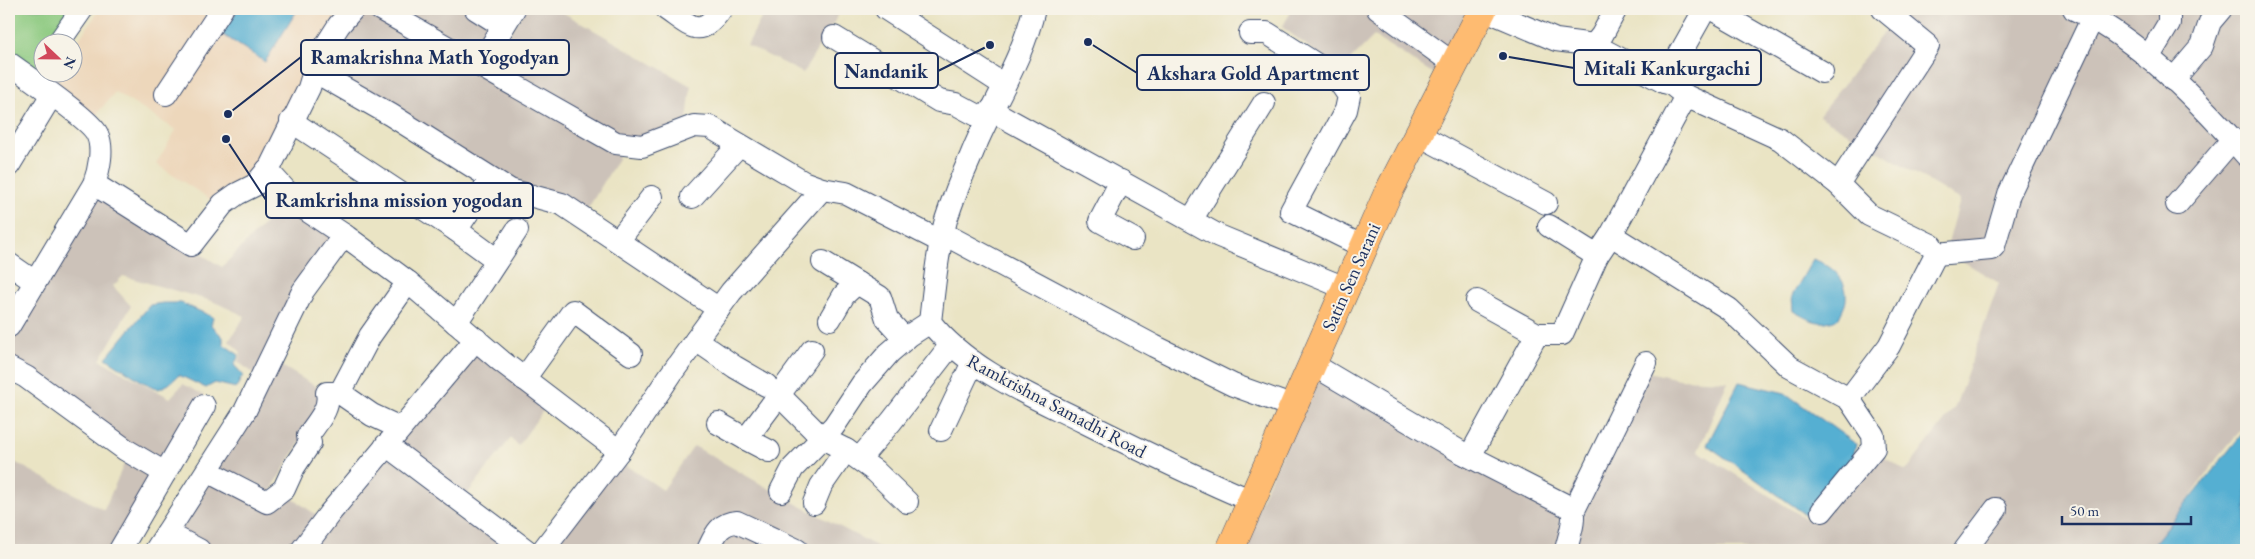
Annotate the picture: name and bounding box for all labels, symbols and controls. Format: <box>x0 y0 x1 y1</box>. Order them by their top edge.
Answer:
north arrow <box>32 32 82 82</box>
callout: Ramakrishna Math Yogodyan <box>301 40 569 75</box>
text: Ramakrishna Math Yogodyan <box>311 44 559 70</box>
callout: Mitali Kankurgachi <box>1574 50 1761 85</box>
callout: Nandanik <box>835 53 938 88</box>
text: N <box>59 54 81 72</box>
callout: Akshara Gold Apartment <box>1137 55 1369 90</box>
text: Mitali Kankurgachi <box>1584 55 1750 81</box>
text: Nandanik <box>844 58 929 84</box>
text: Akshara Gold Apartment <box>1146 60 1360 86</box>
callout: Ramkrishna mission yogodan <box>266 183 533 218</box>
text: Ramkrishna mission yogodan <box>275 187 523 213</box>
street label: Satin Sen Sarani <box>1316 219 1386 335</box>
street label: Ramkrishna Samadhi Road <box>963 348 1151 464</box>
scale bar <box>2062 494 2191 526</box>
text: 50 m <box>2070 501 2099 520</box>

